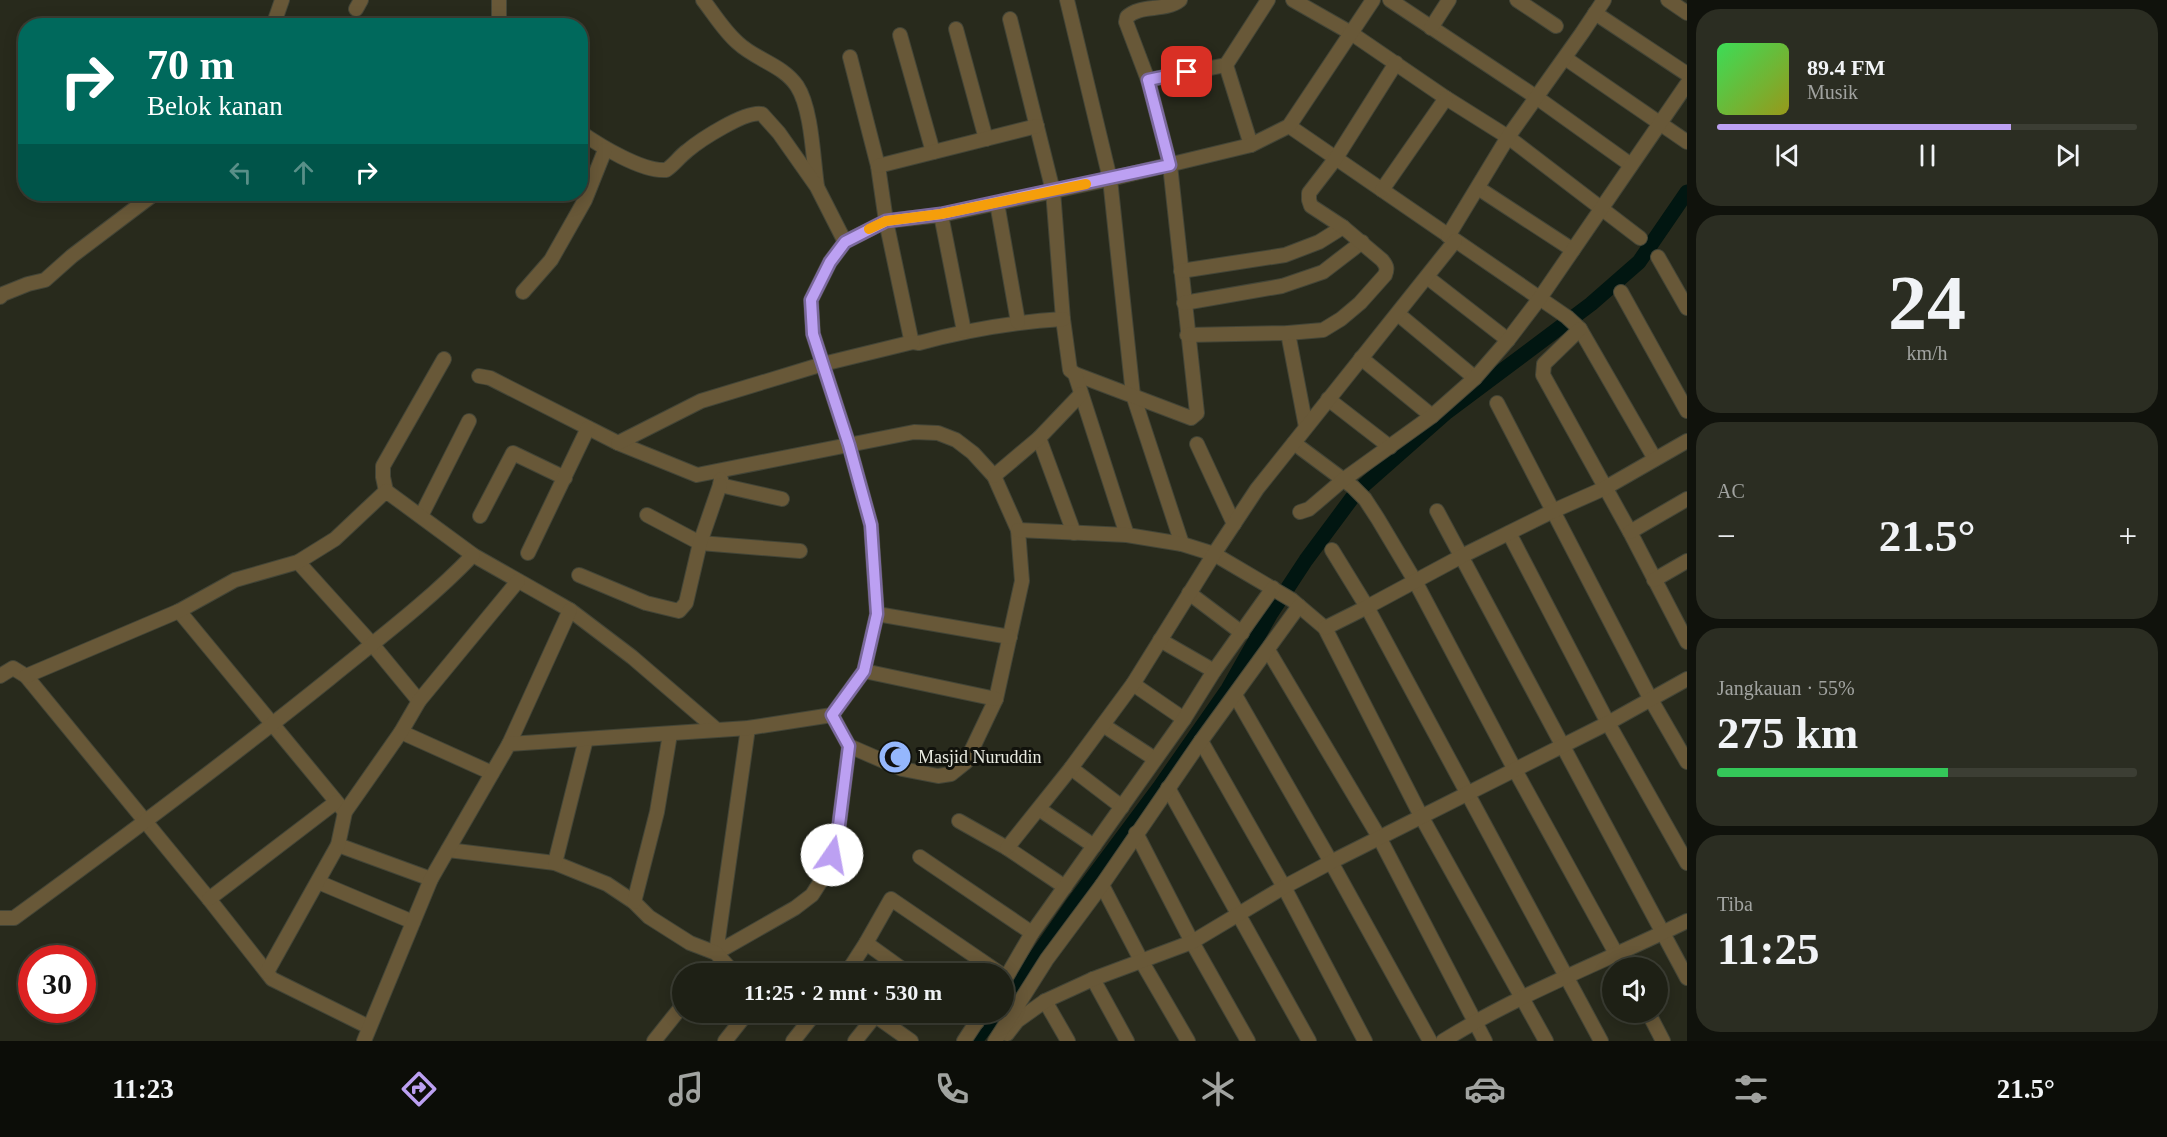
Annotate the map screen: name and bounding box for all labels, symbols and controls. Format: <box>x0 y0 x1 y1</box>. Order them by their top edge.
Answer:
icon: right <box>48 42 126 120</box>
text: 70 m <box>147 42 235 88</box>
pin <box>1161 46 1212 97</box>
icon: arrive <box>1170 55 1203 88</box>
text: 89.4 FM <box>1807 55 1885 80</box>
text: Musik <box>1807 81 1858 103</box>
text: Belok kanan <box>147 91 283 121</box>
icon: previous <box>1771 139 1804 172</box>
icon: pause <box>1911 139 1944 172</box>
icon: next <box>2051 139 2084 172</box>
icon: left <box>224 156 257 189</box>
icon: ahead <box>287 156 320 189</box>
icon: right <box>350 156 383 189</box>
text: 24 <box>1888 259 1966 346</box>
text: km/h <box>1906 342 1948 364</box>
text: AC <box>1717 480 1745 502</box>
text: 21.5° <box>1879 511 1975 561</box>
text: − <box>1717 518 1736 554</box>
text: + <box>2118 518 2137 554</box>
text: Jangkauan · 55% <box>1717 677 1855 699</box>
text: 275 km <box>1717 708 1858 758</box>
mosque icon: Masjid Nuruddin <box>877 739 913 775</box>
place label: Masjid Nuruddin <box>918 747 1042 767</box>
position arrow <box>800 823 864 887</box>
text: Tiba <box>1717 893 1753 915</box>
text: 11:25 <box>1717 924 1820 974</box>
speed limit sign: 30 <box>18 945 96 1023</box>
map controls <box>1602 957 1668 1023</box>
button: sound <box>1602 957 1668 1023</box>
text: 11:25 · 2 mnt · 530 m <box>744 980 942 1005</box>
icon: directions <box>398 1068 440 1110</box>
icon: music <box>665 1068 707 1110</box>
icon: phone <box>931 1068 973 1110</box>
icon: climate <box>1197 1068 1239 1110</box>
icon: car <box>1464 1068 1506 1110</box>
icon: filters <box>1730 1068 1772 1110</box>
text: 11:23 <box>112 1074 174 1104</box>
text: 21.5° <box>1997 1074 2055 1104</box>

